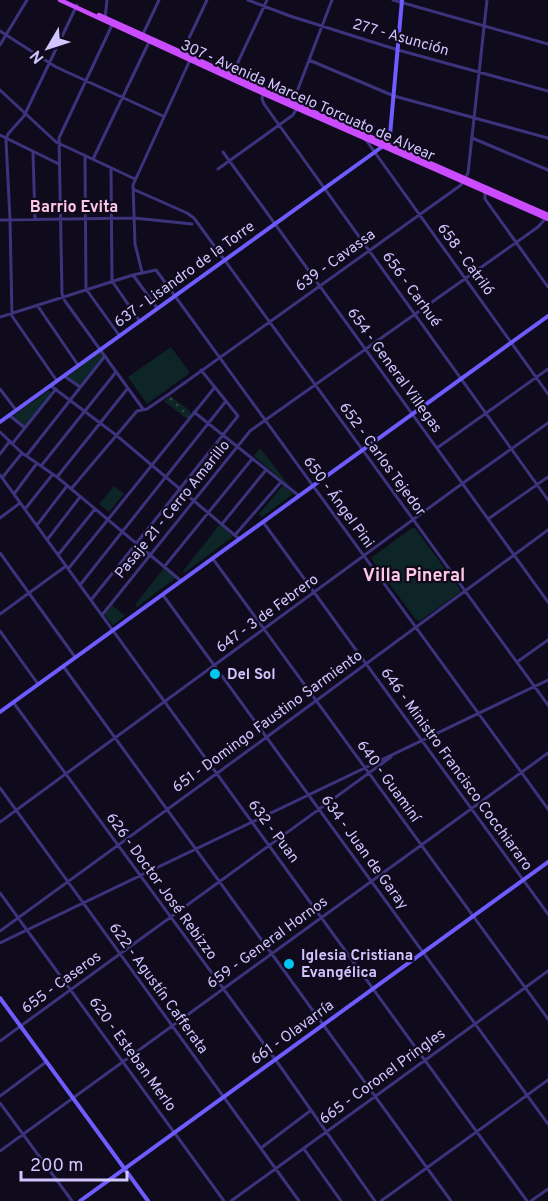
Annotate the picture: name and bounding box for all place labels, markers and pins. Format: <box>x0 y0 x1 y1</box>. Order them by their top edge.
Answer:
place label: Del Sol <box>227 666 276 685</box>
marker: Del Sol <box>208 667 222 681</box>
place label: Iglesia Cristiana Evangélica <box>301 947 413 983</box>
marker: Iglesia Cristiana Evangélica <box>282 957 296 971</box>

